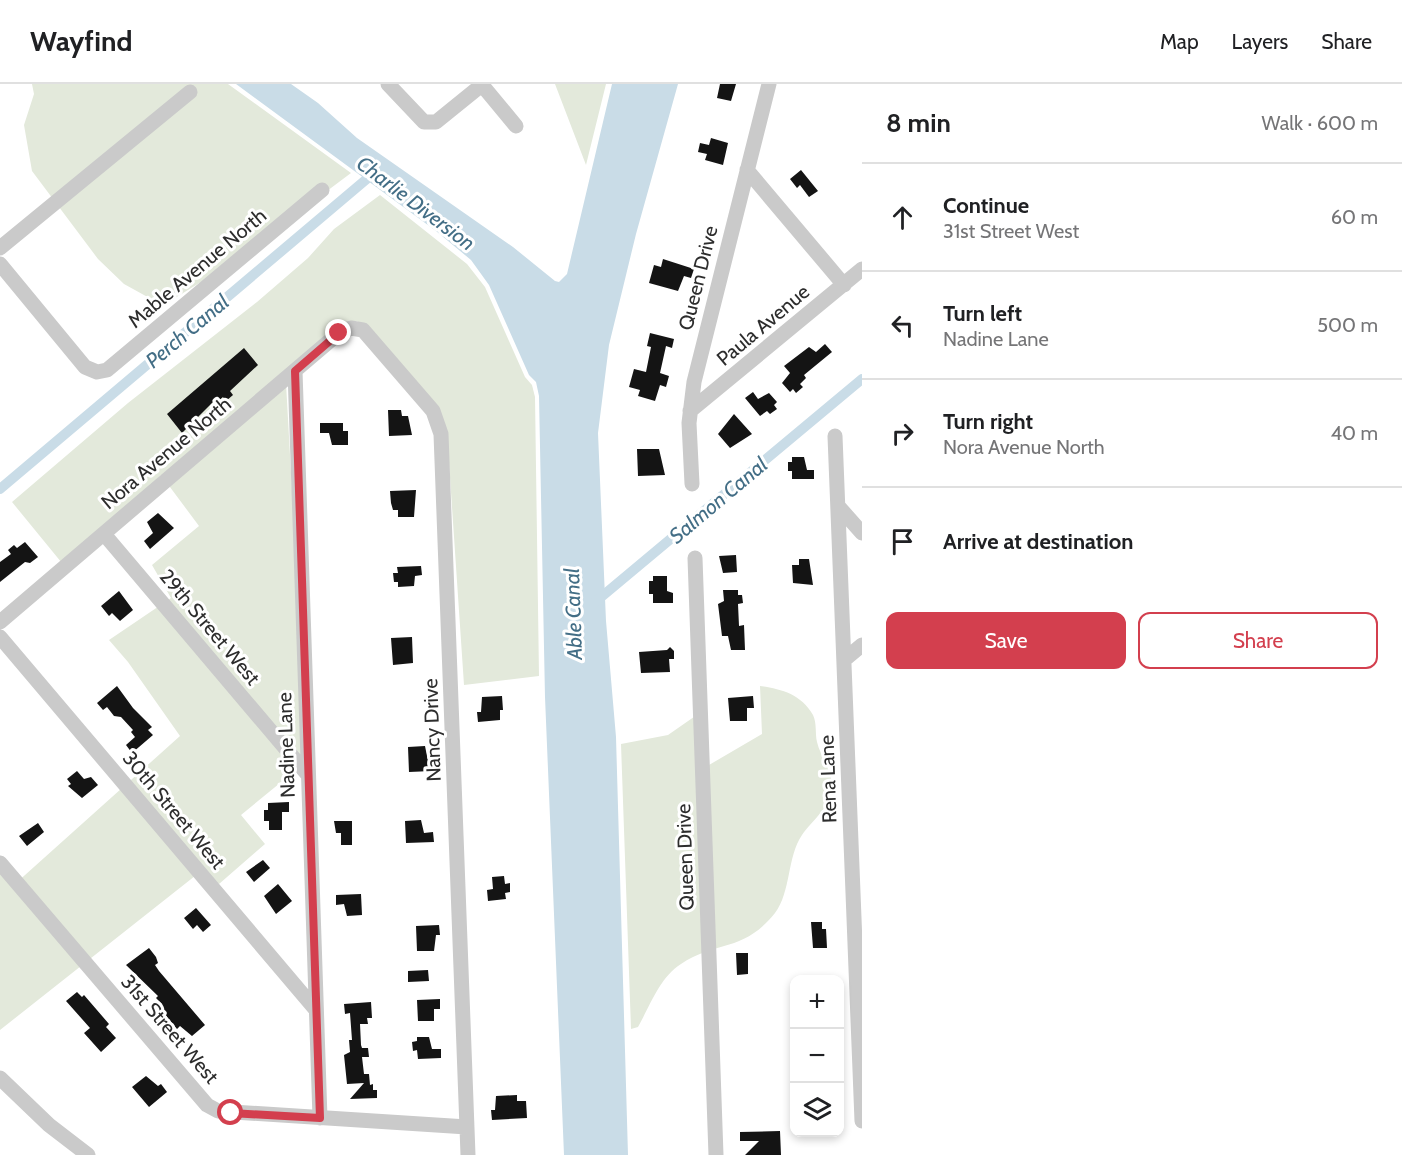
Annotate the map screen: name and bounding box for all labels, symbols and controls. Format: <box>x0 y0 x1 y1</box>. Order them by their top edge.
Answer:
text: Wayfind <box>30 24 132 58</box>
text: Map <box>1160 29 1199 54</box>
text: Layers <box>1232 29 1288 54</box>
text: Share <box>1321 29 1372 54</box>
text: 8 min <box>886 107 951 139</box>
text: Walk · 600 m <box>1262 111 1378 135</box>
water label: Charlie Diversion <box>352 150 480 256</box>
text: Continue <box>943 192 1029 219</box>
icon: ahead <box>886 201 919 234</box>
street label: Mable Avenue North <box>123 203 271 333</box>
text: 60 m <box>1331 205 1378 229</box>
text: 31st Street West <box>943 219 1079 243</box>
street label: Queen Drive <box>673 223 723 333</box>
street label: Paula Avenue <box>712 279 814 371</box>
water label: Perch Canal <box>140 289 234 373</box>
text: Turn left <box>943 300 1022 327</box>
icon: left <box>886 309 919 342</box>
text: 500 m <box>1317 313 1378 337</box>
route end <box>325 319 351 345</box>
text: Nadine Lane <box>943 327 1049 351</box>
street label: Nora Avenue North <box>96 392 236 514</box>
text: Turn right <box>943 408 1033 435</box>
icon: right <box>886 417 919 450</box>
text: 40 m <box>1330 421 1378 445</box>
text: Nora Avenue North <box>943 435 1105 459</box>
water label: Salmon Canal <box>664 452 772 548</box>
icon: arrive <box>886 525 919 558</box>
text: Arrive at destination <box>943 528 1133 555</box>
street label: 29th Street West <box>155 564 265 690</box>
water label: Able Canal <box>559 568 587 661</box>
button: Save <box>886 612 1126 669</box>
button: Share <box>1138 612 1378 669</box>
street label: Nancy Drive <box>418 678 446 782</box>
street label: Nadine Lane <box>272 692 300 798</box>
street label: Rena Lane <box>814 734 842 824</box>
street label: 30th Street West <box>118 746 230 874</box>
street label: Queen Drive <box>671 803 699 911</box>
street label: 31st Street West <box>116 970 224 1088</box>
map controls <box>790 975 844 1137</box>
button: + <box>790 975 844 1029</box>
button: − <box>790 1029 844 1083</box>
button: layers <box>790 1083 844 1137</box>
route start <box>217 1099 243 1125</box>

